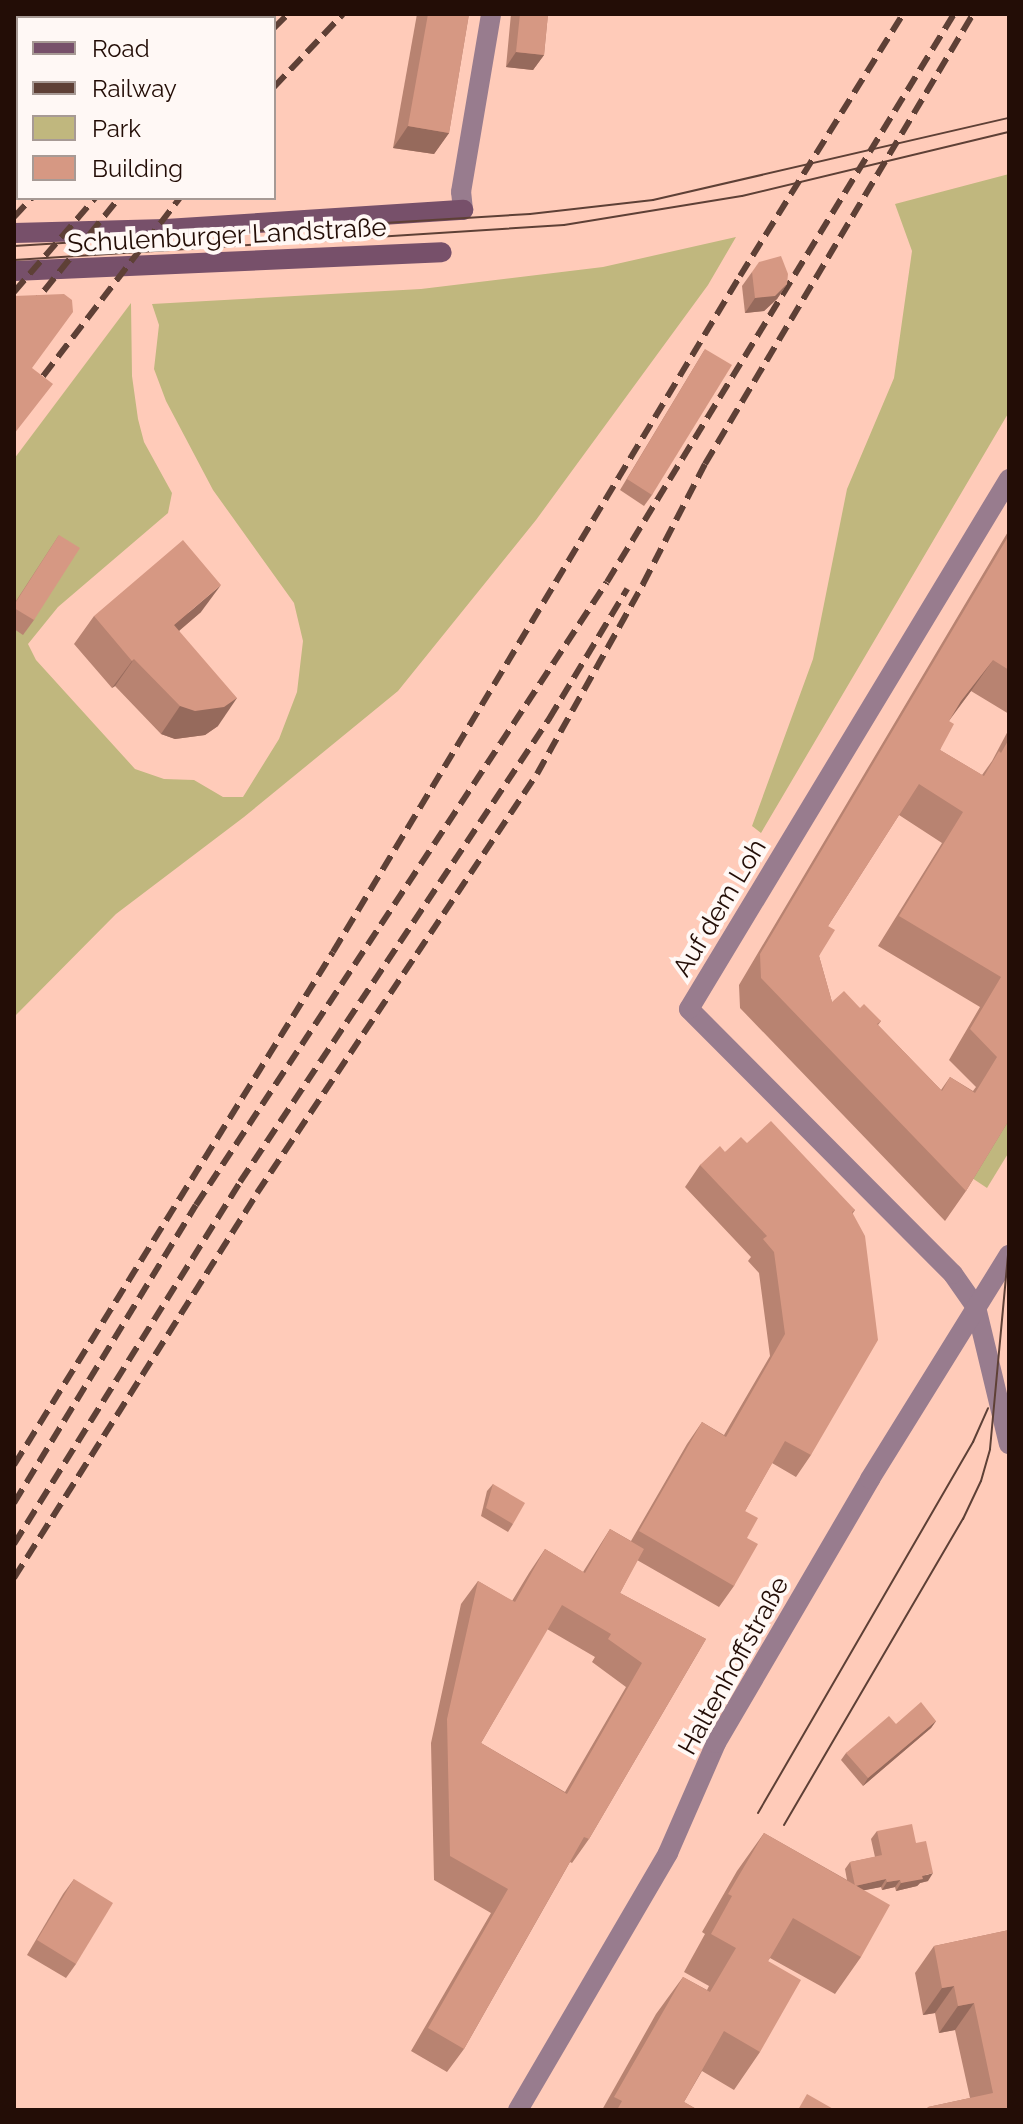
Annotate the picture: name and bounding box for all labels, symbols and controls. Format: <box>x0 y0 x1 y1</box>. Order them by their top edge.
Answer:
legend <box>16 16 276 200</box>
text: Road <box>92 34 150 63</box>
text: Railway <box>92 74 177 103</box>
text: Park <box>92 114 141 143</box>
text: Building <box>92 154 183 183</box>
street label: Schulenburger Landstraße <box>66 212 388 260</box>
street label: Auf dem Loh <box>667 833 773 983</box>
street label: Haltenhoffstraße <box>672 1571 796 1761</box>

